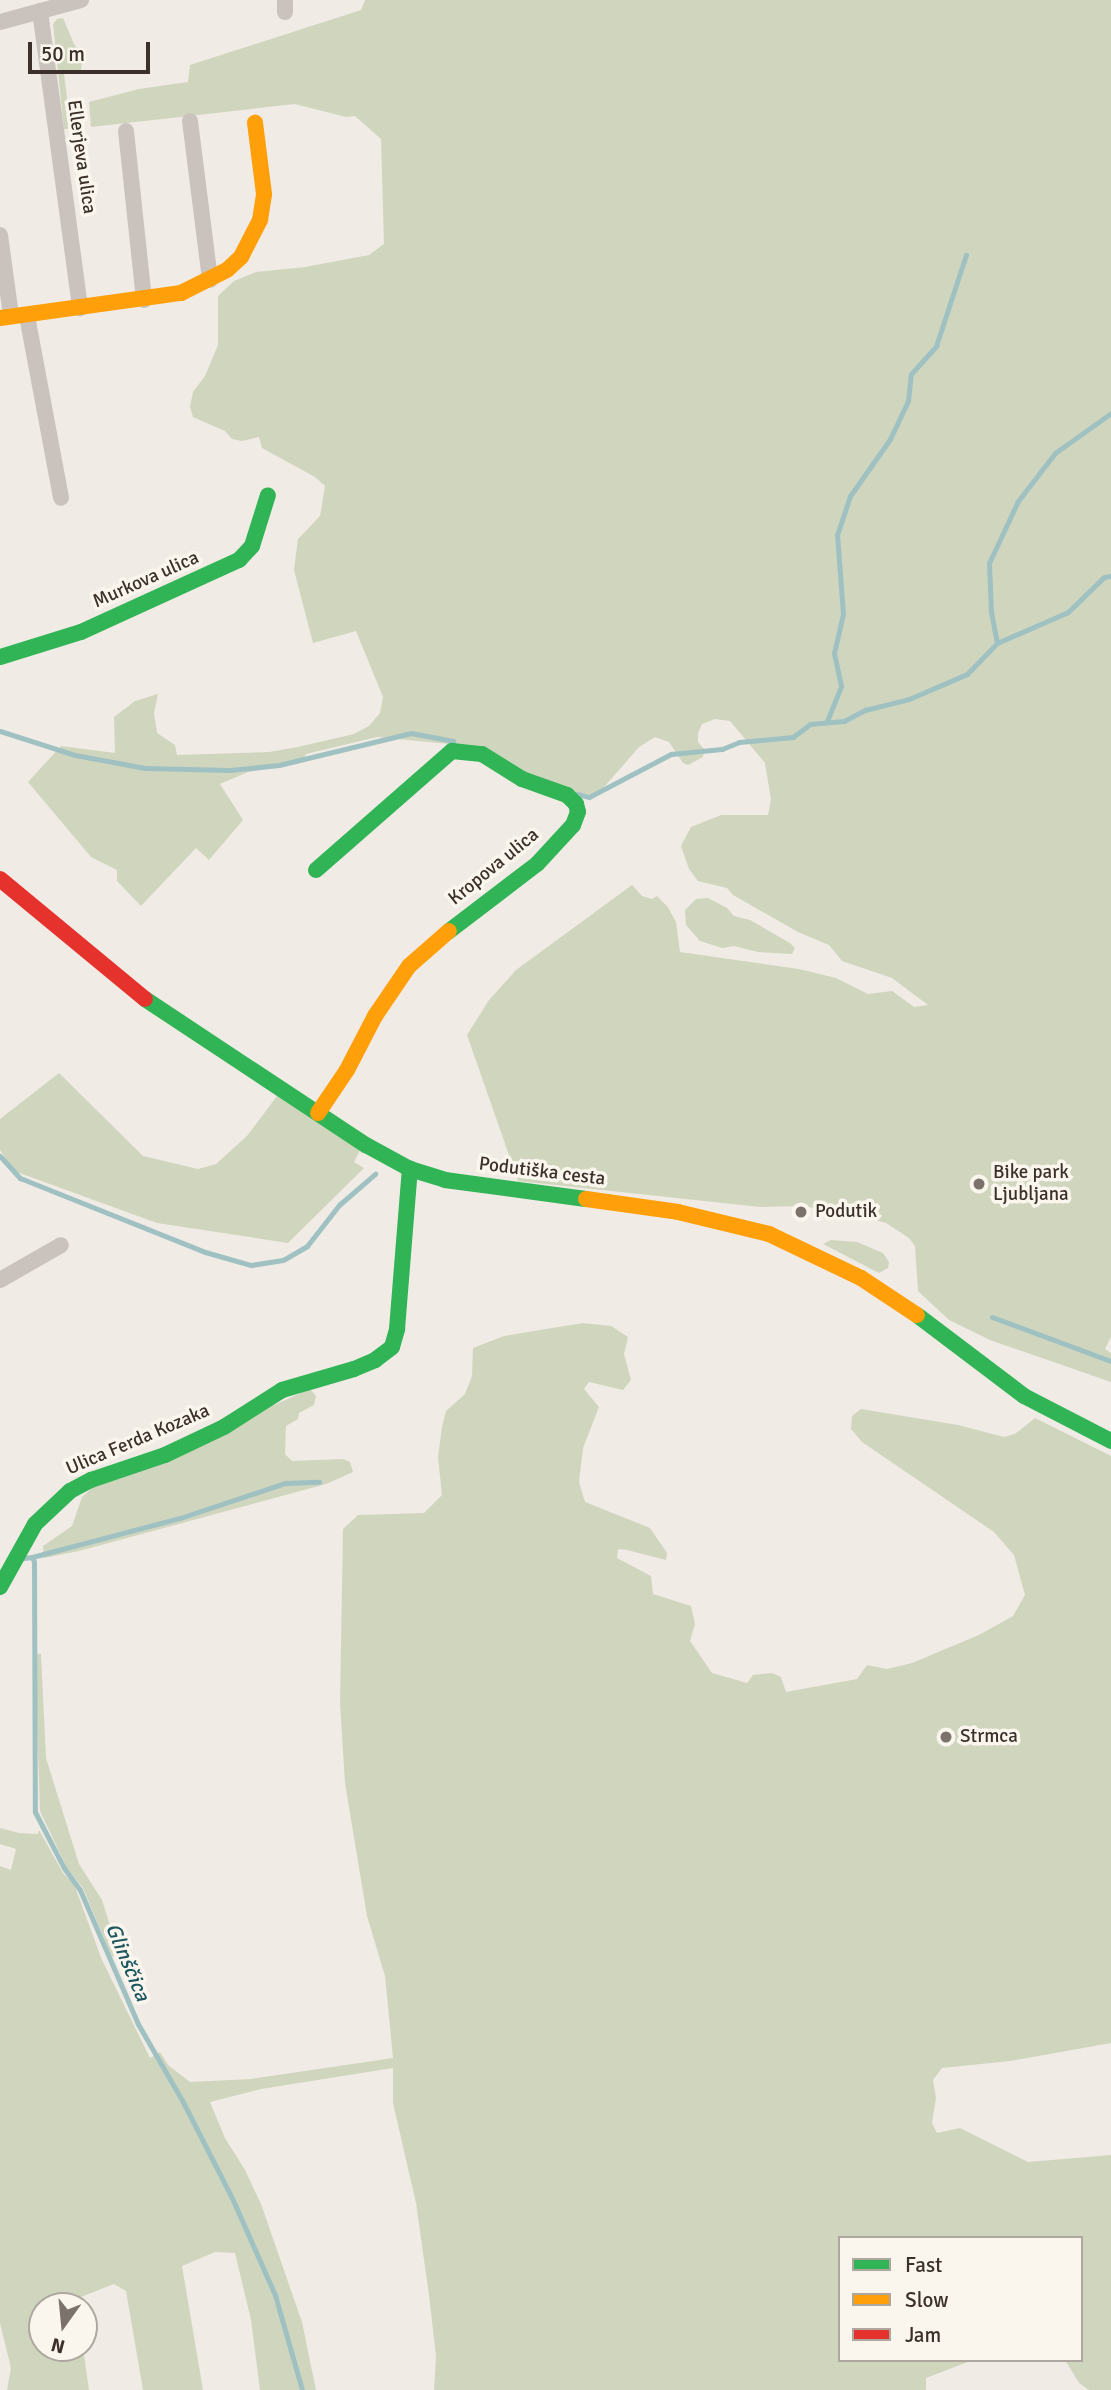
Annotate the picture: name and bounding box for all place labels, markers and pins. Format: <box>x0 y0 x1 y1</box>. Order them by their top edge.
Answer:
place label: Bike park Ljubljana <box>993 1162 1069 1206</box>
marker: Bike park Ljubljana <box>971 1176 987 1192</box>
place label: Podutik <box>815 1201 877 1223</box>
marker: Podutik <box>793 1204 809 1220</box>
place label: Strmca <box>960 1726 1018 1748</box>
marker: Strmca <box>938 1729 954 1745</box>

